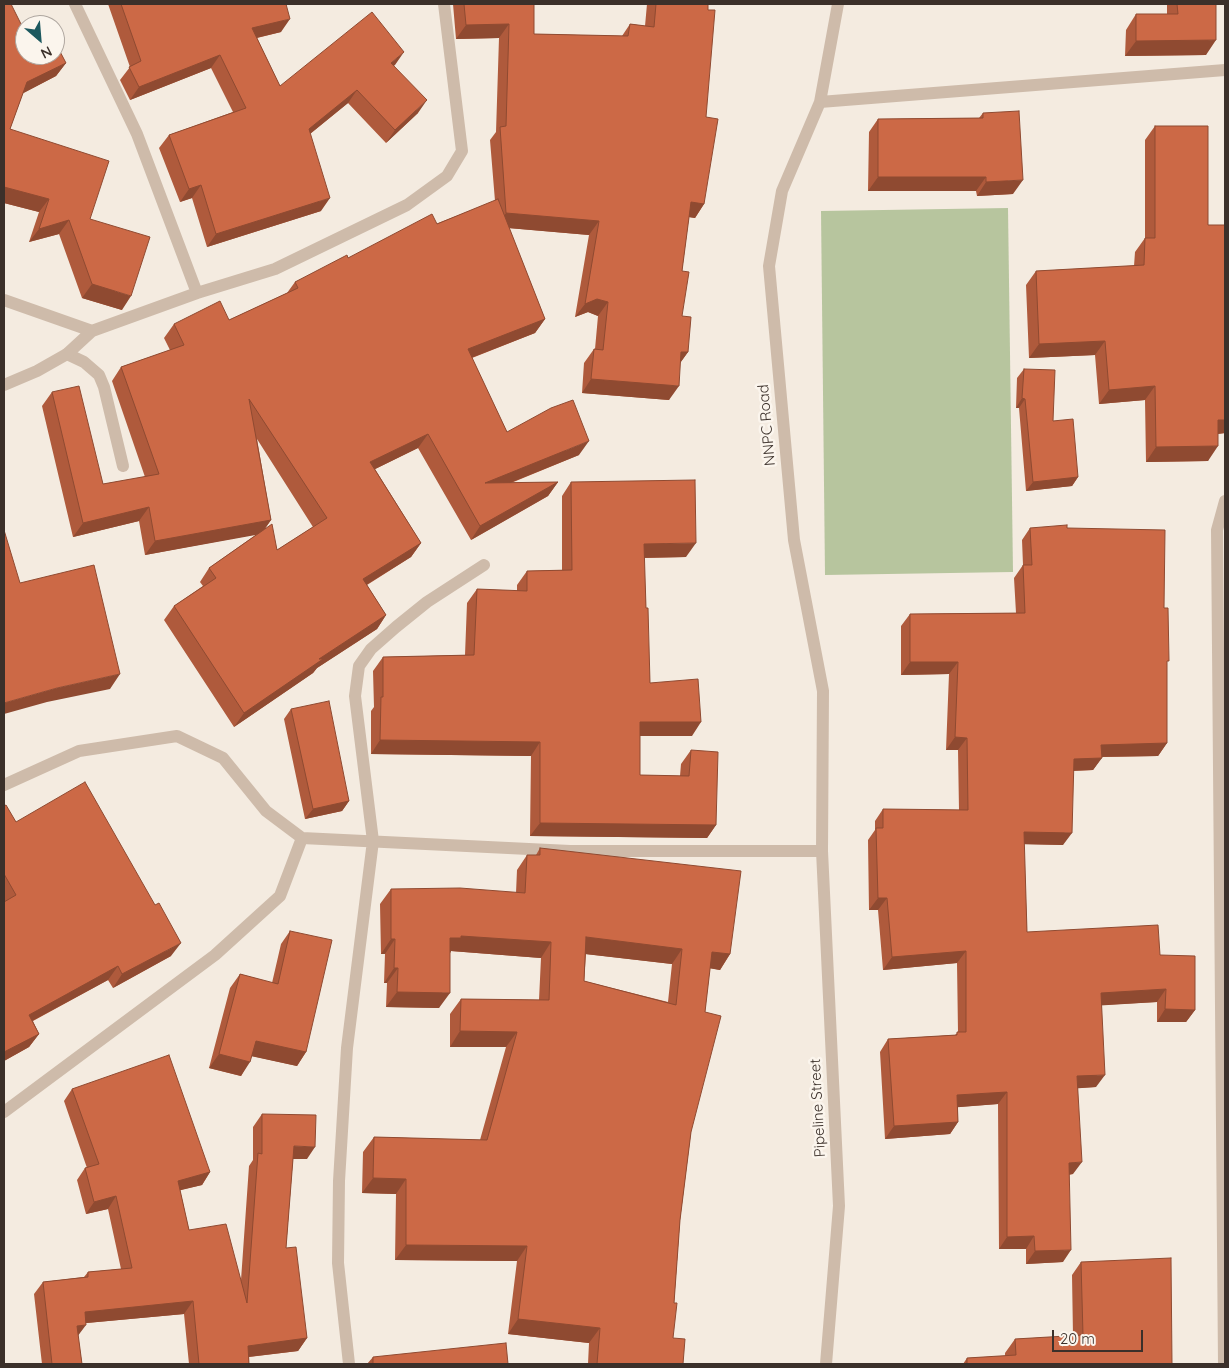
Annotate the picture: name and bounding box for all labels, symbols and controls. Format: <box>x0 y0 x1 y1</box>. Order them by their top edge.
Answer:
north arrow <box>15 15 65 65</box>
text: N <box>38 42 55 63</box>
street label: NNPC Road <box>754 383 780 467</box>
street label: Pipeline Street <box>806 1058 830 1158</box>
scale bar <box>1054 1320 1145 1352</box>
text: 20 m <box>1060 1329 1095 1348</box>

